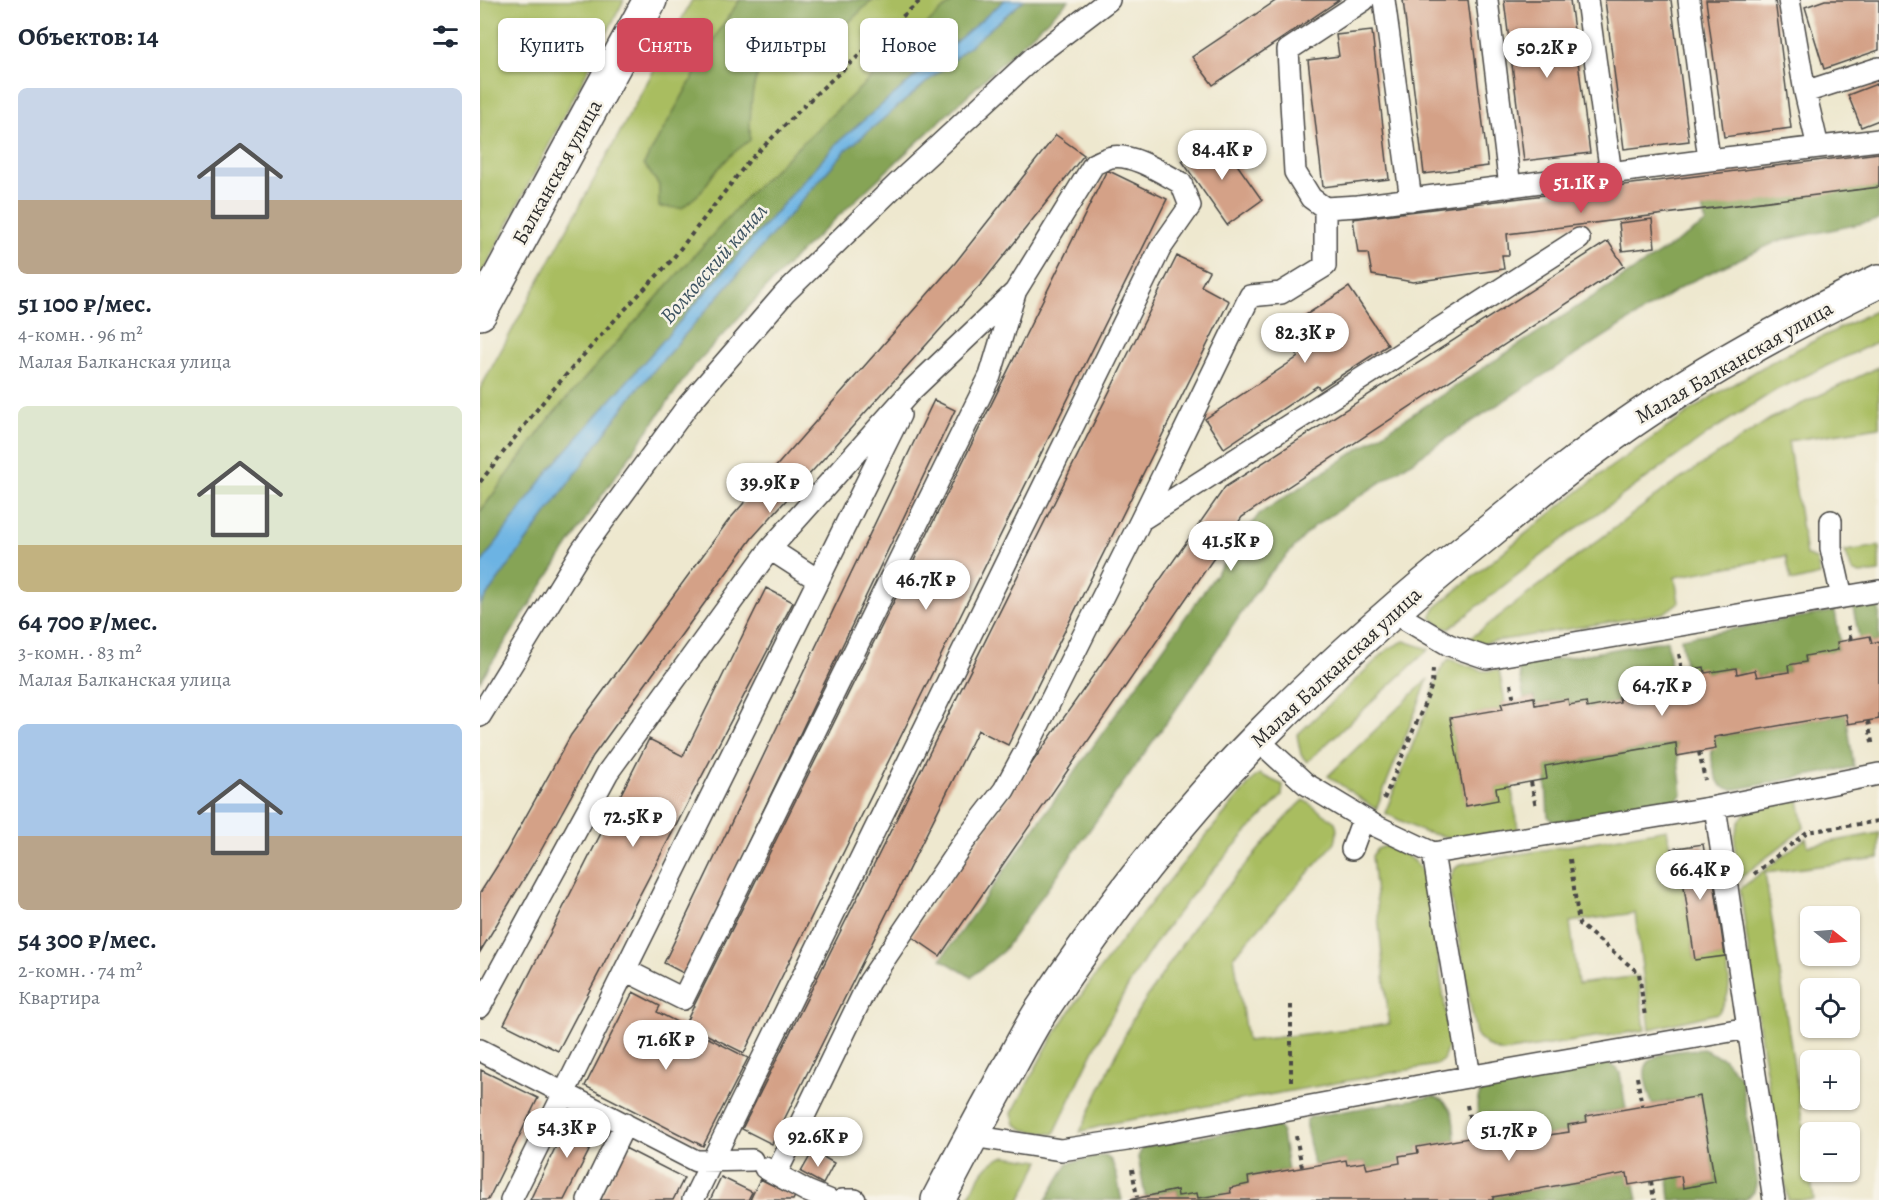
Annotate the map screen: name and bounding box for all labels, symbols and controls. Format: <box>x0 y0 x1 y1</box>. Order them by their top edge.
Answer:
chip: Купить <box>498 18 605 72</box>
chip: Снять <box>617 18 713 72</box>
chip: Фильтры <box>725 18 848 72</box>
chip: Новое <box>860 18 958 72</box>
text: Объектов: 14 <box>18 19 159 54</box>
icon: filters <box>429 20 462 53</box>
pin: 50.2K ₽ <box>1492 28 1602 79</box>
text: 50.2K ₽ <box>1517 34 1577 61</box>
street label: Балканская улица <box>505 94 609 250</box>
icon: home <box>186 127 294 235</box>
pin: 84.4K ₽ <box>1167 130 1277 181</box>
text: 84.4K ₽ <box>1192 136 1252 163</box>
pin: 51.1K ₽ <box>1526 163 1636 214</box>
text: 51.1K ₽ <box>1553 169 1609 196</box>
water label: Волковский канал <box>653 197 775 330</box>
text: 51 100 ₽/мес. <box>18 286 152 321</box>
street label: Малая Балканская улица <box>1630 294 1838 430</box>
pin: 82.3K ₽ <box>1250 313 1360 364</box>
text: 82.3K ₽ <box>1275 319 1335 346</box>
text: 4-комн. · 96 m² <box>18 321 143 348</box>
text: Малая Балканская улица <box>18 348 231 375</box>
icon: home <box>186 445 294 553</box>
pin: 39.9K ₽ <box>715 463 825 514</box>
text: 39.9K ₽ <box>740 469 800 496</box>
pin: 41.5K ₽ <box>1176 521 1286 572</box>
text: 41.5K ₽ <box>1202 527 1260 554</box>
pin: 46.7K ₽ <box>871 560 981 611</box>
text: 46.7K ₽ <box>896 566 956 593</box>
street label: Малая Балканская улица <box>1245 580 1428 754</box>
text: 64 700 ₽/мес. <box>18 604 158 639</box>
text: 3-комн. · 83 m² <box>18 639 142 666</box>
text: Малая Балканская улица <box>18 666 231 693</box>
pin: 64.7K ₽ <box>1607 666 1717 717</box>
text: 64.7K ₽ <box>1632 672 1692 699</box>
icon: home <box>186 763 294 871</box>
pin: 72.5K ₽ <box>578 797 688 848</box>
text: 72.5K ₽ <box>603 803 663 830</box>
pin: 66.4K ₽ <box>1645 850 1755 901</box>
text: 66.4K ₽ <box>1670 856 1730 883</box>
north arrow <box>1800 906 1860 966</box>
map controls <box>1800 906 1860 1182</box>
text: 54 300 ₽/мес. <box>18 922 157 957</box>
text: 2-комн. · 74 m² <box>18 957 142 984</box>
button: locate <box>1800 978 1860 1038</box>
text: Квартира <box>18 984 100 1011</box>
pin: 71.6K ₽ <box>611 1020 721 1071</box>
text: 71.6K ₽ <box>637 1026 695 1053</box>
button: + <box>1800 1050 1860 1110</box>
pin: 54.3K ₽ <box>512 1108 622 1159</box>
pin: 51.7K ₽ <box>1454 1111 1564 1162</box>
text: 54.3K ₽ <box>538 1114 596 1141</box>
pin: 92.6K ₽ <box>763 1117 873 1168</box>
text: 51.7K ₽ <box>1481 1117 1537 1144</box>
button: − <box>1800 1122 1860 1182</box>
text: 92.6K ₽ <box>788 1123 848 1150</box>

